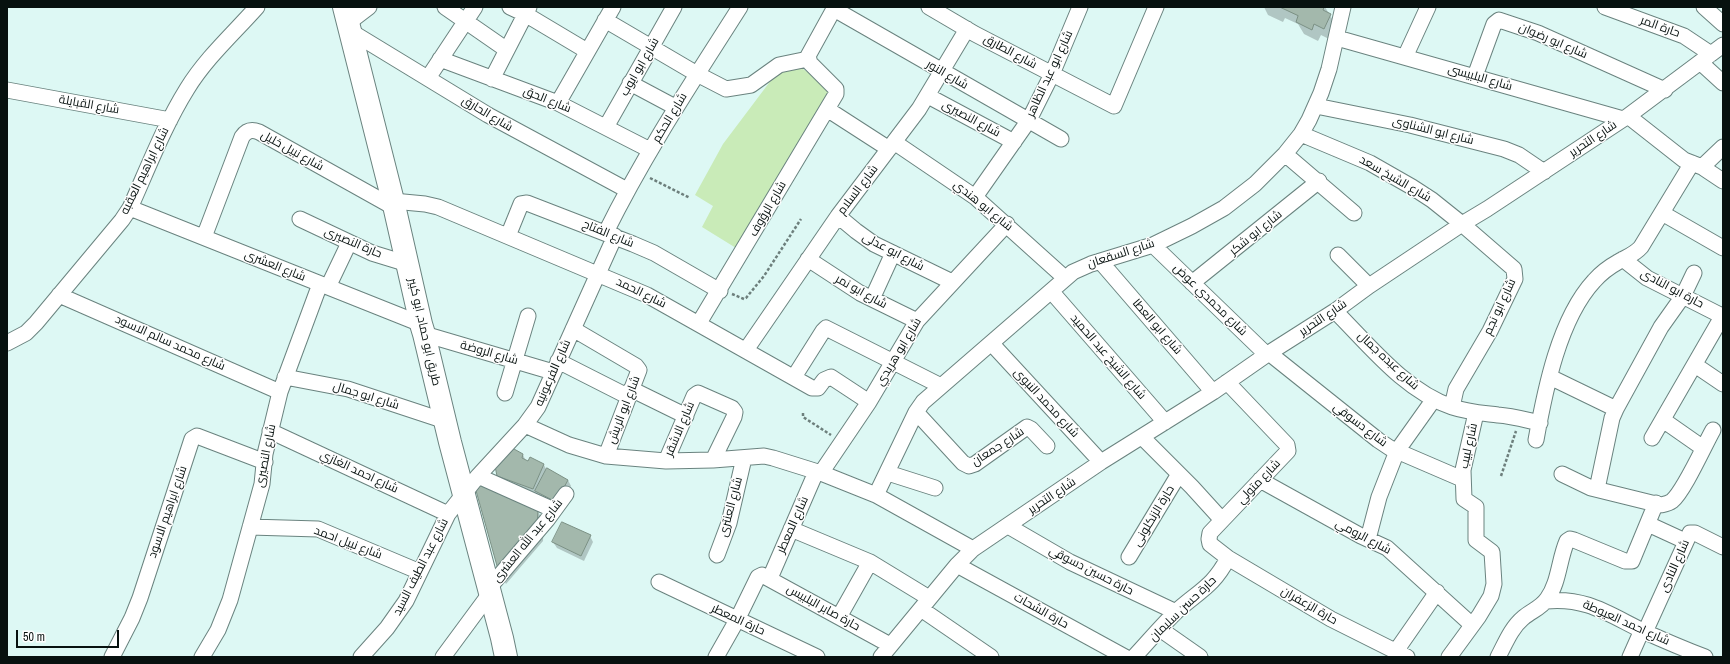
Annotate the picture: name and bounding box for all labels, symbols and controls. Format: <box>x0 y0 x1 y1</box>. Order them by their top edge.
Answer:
street label: حارة المر <box>1638 13 1682 41</box>
street label: شارع ابو رضوان <box>1516 20 1590 62</box>
street label: شارع ابو عبد الظاهر <box>1024 28 1076 120</box>
street label: شارع الطارق <box>981 32 1039 72</box>
street label: شارع ابو ايوب <box>618 35 662 99</box>
street label: شارع النور <box>923 57 971 93</box>
street label: شارع البلبيسى <box>1446 62 1514 94</box>
street label: شارع الحق <box>521 84 573 116</box>
street label: شارع الحكم <box>650 90 690 146</box>
street label: شارع القبايلة <box>58 93 120 117</box>
street label: شارع الحارق <box>459 93 515 135</box>
street label: شارع النصيرى <box>939 98 1003 140</box>
street label: شارع ابو الشناوى <box>1391 114 1475 148</box>
street label: شارع التحرير <box>1566 118 1620 160</box>
street label: شارع ابراهيم العقبه <box>118 125 172 217</box>
street label: شارع نبيل خليل <box>258 128 326 174</box>
street label: شارع الشيخ سعد <box>1356 153 1434 205</box>
street label: شارع السلام <box>835 162 881 218</box>
street label: شارع ابو هندي <box>950 178 1016 234</box>
street label: شارع الرؤوف <box>746 179 790 239</box>
street label: شارع ابو شكر <box>1227 207 1285 259</box>
street label: شارع الفتاح <box>580 217 636 251</box>
street label: حارة النصيرى <box>322 224 384 262</box>
street label: شارع ابو عدلى <box>860 230 926 274</box>
street label: شارع السقعان <box>1086 236 1156 272</box>
street label: شارع العشرى <box>242 247 308 285</box>
street label: شارع محمدي عوض <box>1170 261 1250 339</box>
street label: حارة ابو النادى <box>1638 266 1706 312</box>
street label: شارع ابو نمر <box>833 272 889 312</box>
street label: شارع الحمد <box>613 275 669 311</box>
street label: طريق ابو حماد, ابو كبير <box>405 277 443 387</box>
street label: شارع ابو نجم <box>1481 277 1519 337</box>
street label: شارع ابو العطا <box>1129 296 1185 358</box>
street label: شارع التحرير <box>1296 297 1350 339</box>
street label: شارع الشيخ عبد الحميد <box>1067 311 1149 403</box>
street label: شارع محمد سالم الاسود <box>113 312 227 374</box>
street label: شارع ابو هريدي <box>873 315 925 389</box>
street label: شارع عبده جمال <box>1354 329 1422 393</box>
street label: شارع الفرعونيه <box>532 337 574 409</box>
street label: شارع الروضة <box>458 338 520 368</box>
street label: شارع محمد النبوى <box>1010 365 1082 441</box>
street label: شارع ابو الريش <box>604 374 644 446</box>
street label: شارع ابو جمال <box>331 379 401 413</box>
street label: شارع الاشقر <box>662 399 698 459</box>
street label: شارع دسوقي <box>1330 400 1390 450</box>
street label: شارع لبيب <box>1457 422 1481 470</box>
street label: شارع النصيرى <box>253 423 279 489</box>
street label: شارع جمعان <box>969 425 1027 469</box>
street label: شارع احمد الغازي <box>318 448 400 496</box>
street label: شارع متولي <box>1234 457 1284 507</box>
street label: شارع ابراهيم الاسود <box>145 464 191 560</box>
street label: شارع العنترى <box>716 475 746 539</box>
street label: شارع التحرير <box>1025 475 1079 517</box>
street label: حارة الزنكلونى <box>1130 483 1178 549</box>
street label: شارع المعطر <box>774 494 812 556</box>
street label: شارع عبد الله العشرى <box>490 496 566 586</box>
street label: شارع عبد الطيف السيد <box>390 516 452 618</box>
street label: شارع الرومي <box>1333 516 1393 558</box>
street label: شارع نبيل احمد <box>312 523 384 563</box>
street label: شارع النادى <box>1657 537 1693 595</box>
street label: حارة حسين دسوقي <box>1046 543 1136 599</box>
street label: حارة حسن سليمان <box>1146 573 1220 645</box>
street label: حارة صابر البلبيس <box>784 582 862 634</box>
street label: حارة الزعفران <box>1278 584 1340 628</box>
street label: حارة الشحات <box>1011 590 1071 632</box>
street label: شارع احمد العيوطة <box>1580 597 1672 649</box>
street label: حارة المعطر <box>709 601 767 639</box>
scale bar <box>18 622 121 648</box>
text: 50 m <box>23 629 45 645</box>

